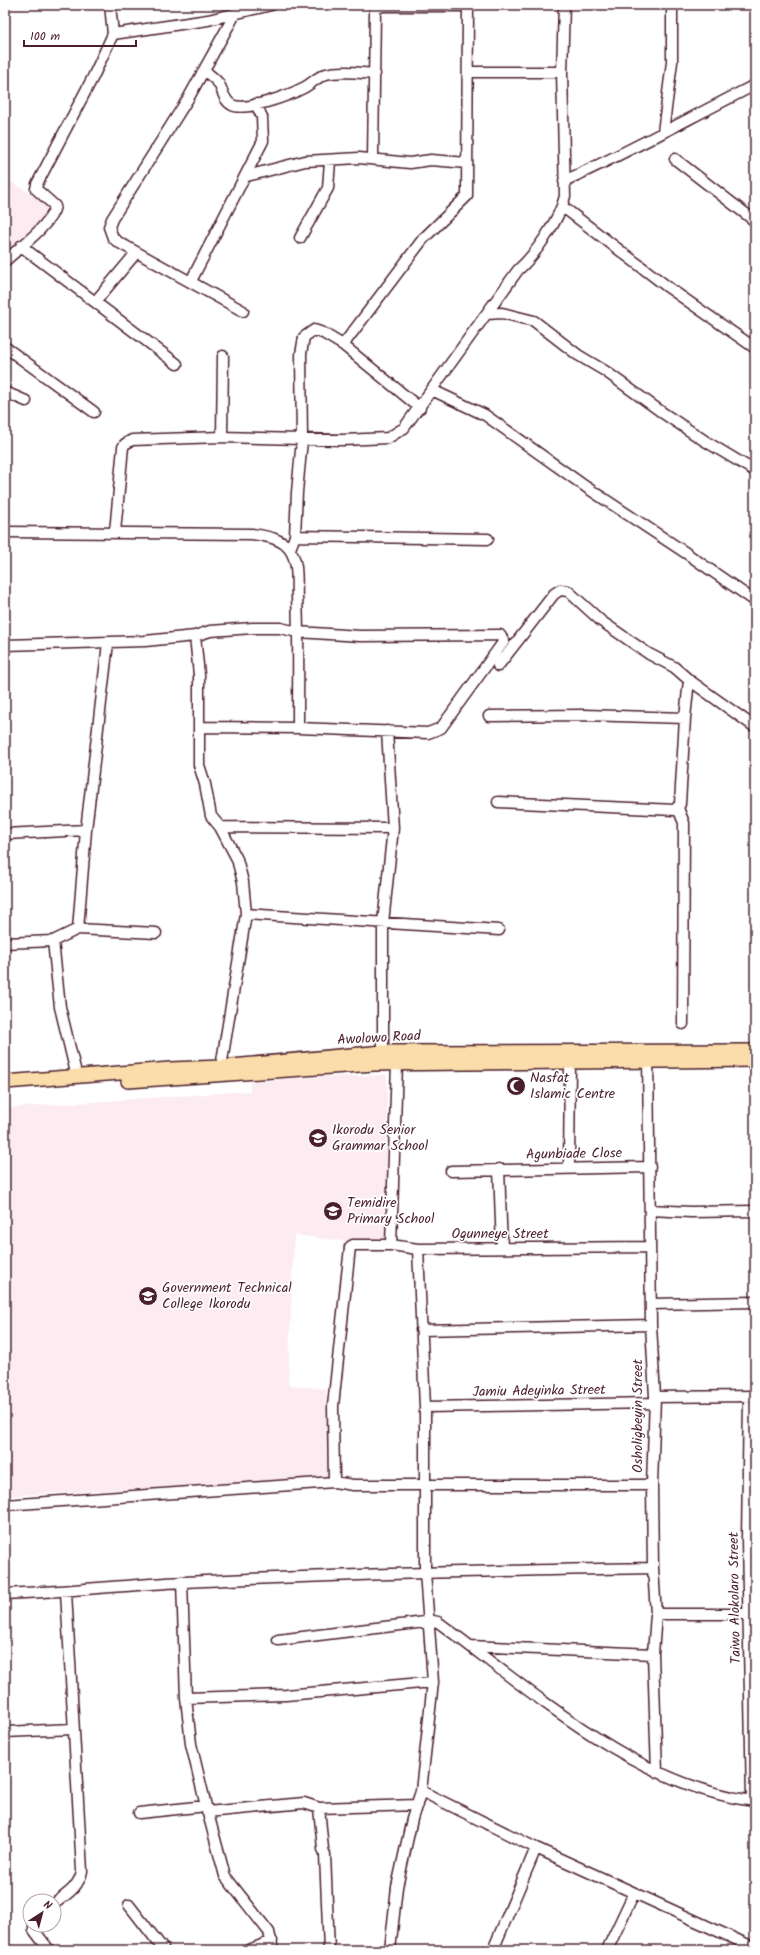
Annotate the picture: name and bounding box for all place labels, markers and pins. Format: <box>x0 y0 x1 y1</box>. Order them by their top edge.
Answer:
place label: Nasfat Islamic Centre <box>530 1067 616 1105</box>
mosque icon: Nasfat Islamic Centre <box>505 1075 527 1097</box>
place label: Ikorodu Senior Grammar School <box>332 1119 429 1157</box>
school or university icon: Ikorodu Senior Grammar School <box>307 1127 329 1149</box>
place label: Temidire Primary School <box>347 1192 435 1230</box>
school or university icon: Temidire Primary School <box>322 1200 344 1222</box>
place label: Government Technical College Ikorodu <box>162 1277 292 1315</box>
school or university icon: Government Technical College Ikorodu <box>137 1285 159 1307</box>

